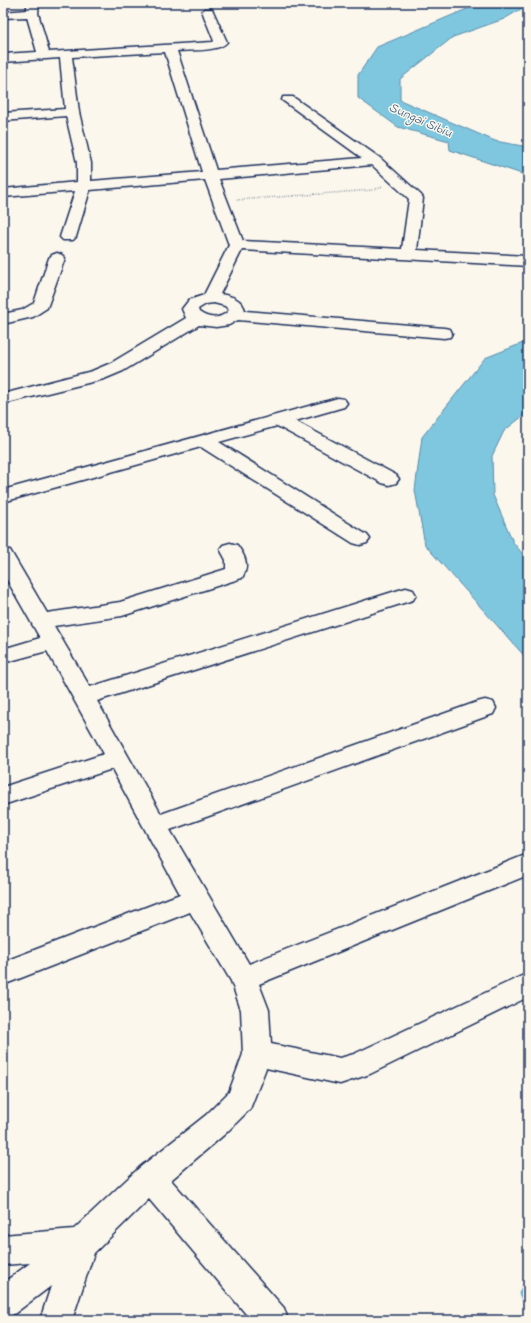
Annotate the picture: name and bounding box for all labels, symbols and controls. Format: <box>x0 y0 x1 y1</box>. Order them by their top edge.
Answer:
water label: Sungai Sibiu <box>385 98 456 144</box>

